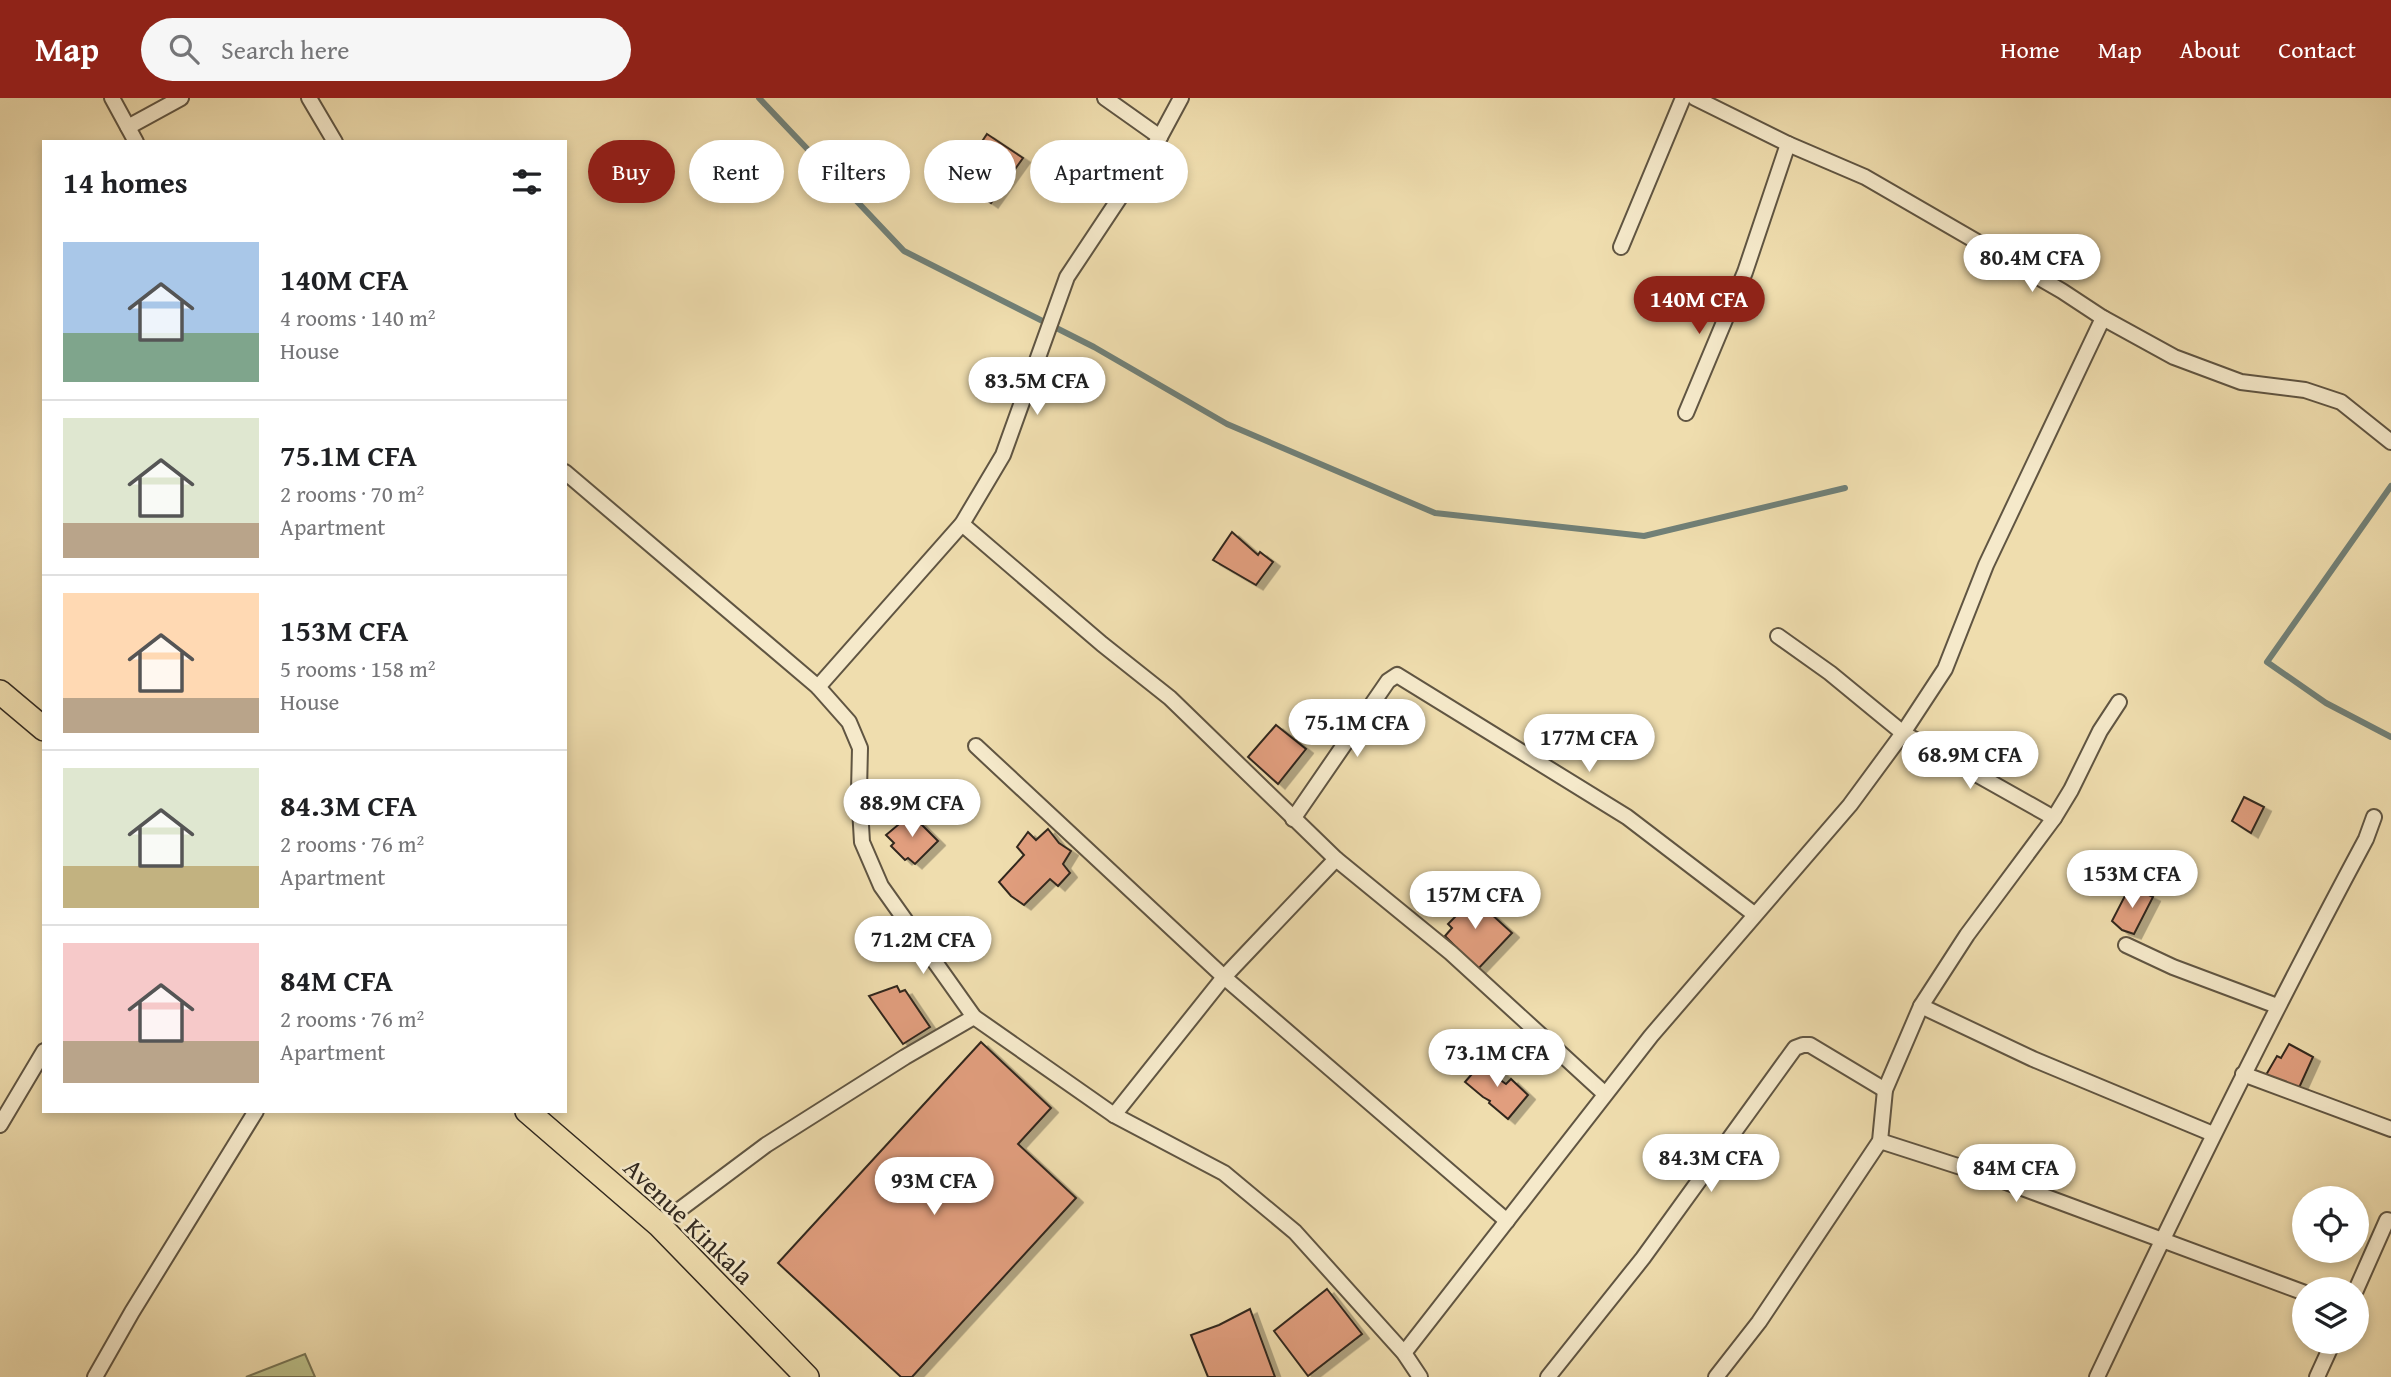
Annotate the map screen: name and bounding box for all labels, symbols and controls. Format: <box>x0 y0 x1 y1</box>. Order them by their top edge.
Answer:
search box <box>141 18 631 81</box>
text: Map <box>35 25 99 73</box>
icon: search <box>165 30 203 68</box>
text: Search here <box>221 30 349 69</box>
text: Home <box>2001 32 2060 67</box>
text: Map <box>2098 32 2142 67</box>
text: About <box>2180 32 2240 67</box>
text: Contact <box>2278 32 2356 67</box>
chip: Buy <box>588 140 675 203</box>
chip: Rent <box>689 140 784 203</box>
chip: Filters <box>798 140 910 203</box>
chip: New <box>924 140 1016 203</box>
chip: Apartment <box>1030 140 1188 203</box>
text: 14 homes <box>63 160 188 204</box>
icon: filters <box>508 163 546 201</box>
pin: 80.4M CFA <box>1952 234 2112 294</box>
text: 80.4M CFA <box>1979 240 2085 273</box>
text: 140M CFA <box>280 257 408 301</box>
icon: home <box>119 270 203 354</box>
pin: 140M CFA <box>1627 276 1771 336</box>
text: 140M CFA <box>1650 282 1748 315</box>
text: 4 rooms · 140 m² <box>280 301 435 334</box>
text: House <box>280 334 339 367</box>
pin: 83.5M CFA <box>957 358 1117 417</box>
text: 83.5M CFA <box>984 363 1090 396</box>
text: 75.1M CFA <box>280 433 417 477</box>
icon: home <box>119 446 203 530</box>
text: 2 rooms · 70 m² <box>280 477 424 510</box>
text: Apartment <box>280 510 385 543</box>
text: 153M CFA <box>280 608 408 652</box>
icon: home <box>119 621 203 705</box>
text: 5 rooms · 158 m² <box>280 652 435 685</box>
text: House <box>280 685 339 718</box>
pin: 75.1M CFA <box>1277 700 1437 759</box>
text: 75.1M CFA <box>1304 705 1410 738</box>
pin: 177M CFA <box>1517 714 1661 774</box>
text: 177M CFA <box>1540 720 1638 753</box>
pin: 68.9M CFA <box>1890 732 2050 791</box>
text: 68.9M CFA <box>1917 737 2023 770</box>
pin: 88.9M CFA <box>832 780 992 839</box>
text: 84.3M CFA <box>280 783 417 827</box>
text: 88.9M CFA <box>859 785 965 818</box>
icon: home <box>119 796 203 880</box>
text: 2 rooms · 76 m² <box>280 827 424 860</box>
pin: 153M CFA <box>2060 850 2204 910</box>
text: 153M CFA <box>2083 856 2181 889</box>
text: Apartment <box>280 860 385 893</box>
pin: 157M CFA <box>1403 872 1547 931</box>
text: 157M CFA <box>1426 877 1524 910</box>
pin: 71.2M CFA <box>843 916 1003 976</box>
text: 71.2M CFA <box>870 922 976 955</box>
text: 84M CFA <box>280 958 393 1002</box>
icon: home <box>119 971 203 1055</box>
text: 2 rooms · 76 m² <box>280 1002 424 1035</box>
pin: 73.1M CFA <box>1417 1030 1577 1089</box>
text: Apartment <box>280 1035 385 1068</box>
text: 73.1M CFA <box>1444 1035 1550 1068</box>
pin: 84.3M CFA <box>1631 1134 1791 1194</box>
text: 84.3M CFA <box>1658 1140 1764 1173</box>
pin: 84M CFA <box>1951 1144 2081 1204</box>
street label: Avenue Kinkala <box>615 1149 763 1294</box>
text: 84M CFA <box>1973 1150 2059 1183</box>
pin: 93M CFA <box>869 1158 999 1217</box>
text: 93M CFA <box>891 1163 977 1196</box>
map controls <box>2292 1186 2369 1354</box>
button: locate <box>2292 1186 2369 1263</box>
button: layers <box>2292 1277 2369 1354</box>

